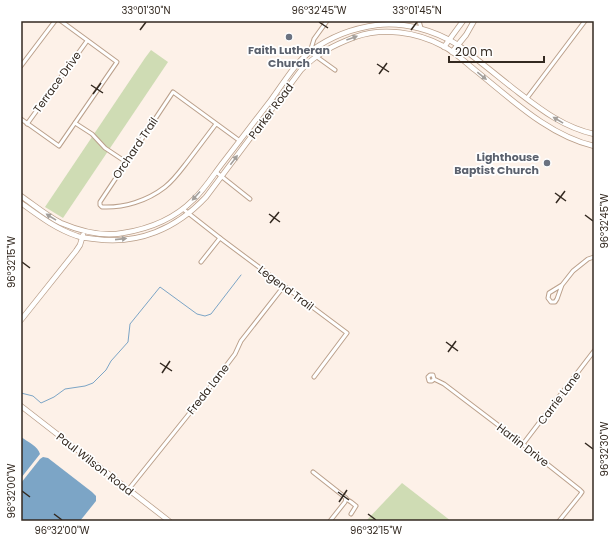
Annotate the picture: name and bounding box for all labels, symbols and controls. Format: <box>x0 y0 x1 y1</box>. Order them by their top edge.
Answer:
text: 33°01'30"N <box>121 3 171 18</box>
text: 96°32'45"W <box>291 3 347 18</box>
text: 33°01'45"N <box>392 3 442 18</box>
marker: Faith Lutheran Church <box>284 32 294 42</box>
one-way arrow <box>346 35 358 41</box>
scale bar <box>449 38 544 64</box>
place label: Faith Lutheran Church <box>248 42 330 71</box>
text: 200 m <box>455 43 493 60</box>
street label: Terrace Drive <box>29 48 85 116</box>
one-way arrow <box>477 72 488 80</box>
street label: Parker Road <box>245 80 297 142</box>
street label: Orchard Trail <box>108 114 162 182</box>
one-way arrow <box>552 117 564 124</box>
place label: Lighthouse Baptist Church <box>454 149 539 178</box>
one-way arrow <box>230 154 239 165</box>
marker: Lighthouse Baptist Church <box>542 158 552 168</box>
one-way arrow <box>192 191 201 202</box>
text: 96°32'45"W <box>597 193 612 249</box>
one-way arrow <box>46 213 56 221</box>
text: 96°32'15"W <box>4 236 19 288</box>
one-way arrow <box>115 236 127 243</box>
street label: Legend Trail <box>255 262 317 314</box>
street label: Freda Lane <box>183 360 233 418</box>
street label: Carrie Lane <box>534 368 584 428</box>
street label: Harlin Drive <box>494 420 553 471</box>
text: 96°32'30"W <box>597 421 612 476</box>
street label: Paul Wilson Road <box>53 429 137 499</box>
text: 96°32'00"W <box>4 463 19 519</box>
text: 96°32'00"W <box>34 523 90 538</box>
text: 96°32'15"W <box>350 523 402 538</box>

